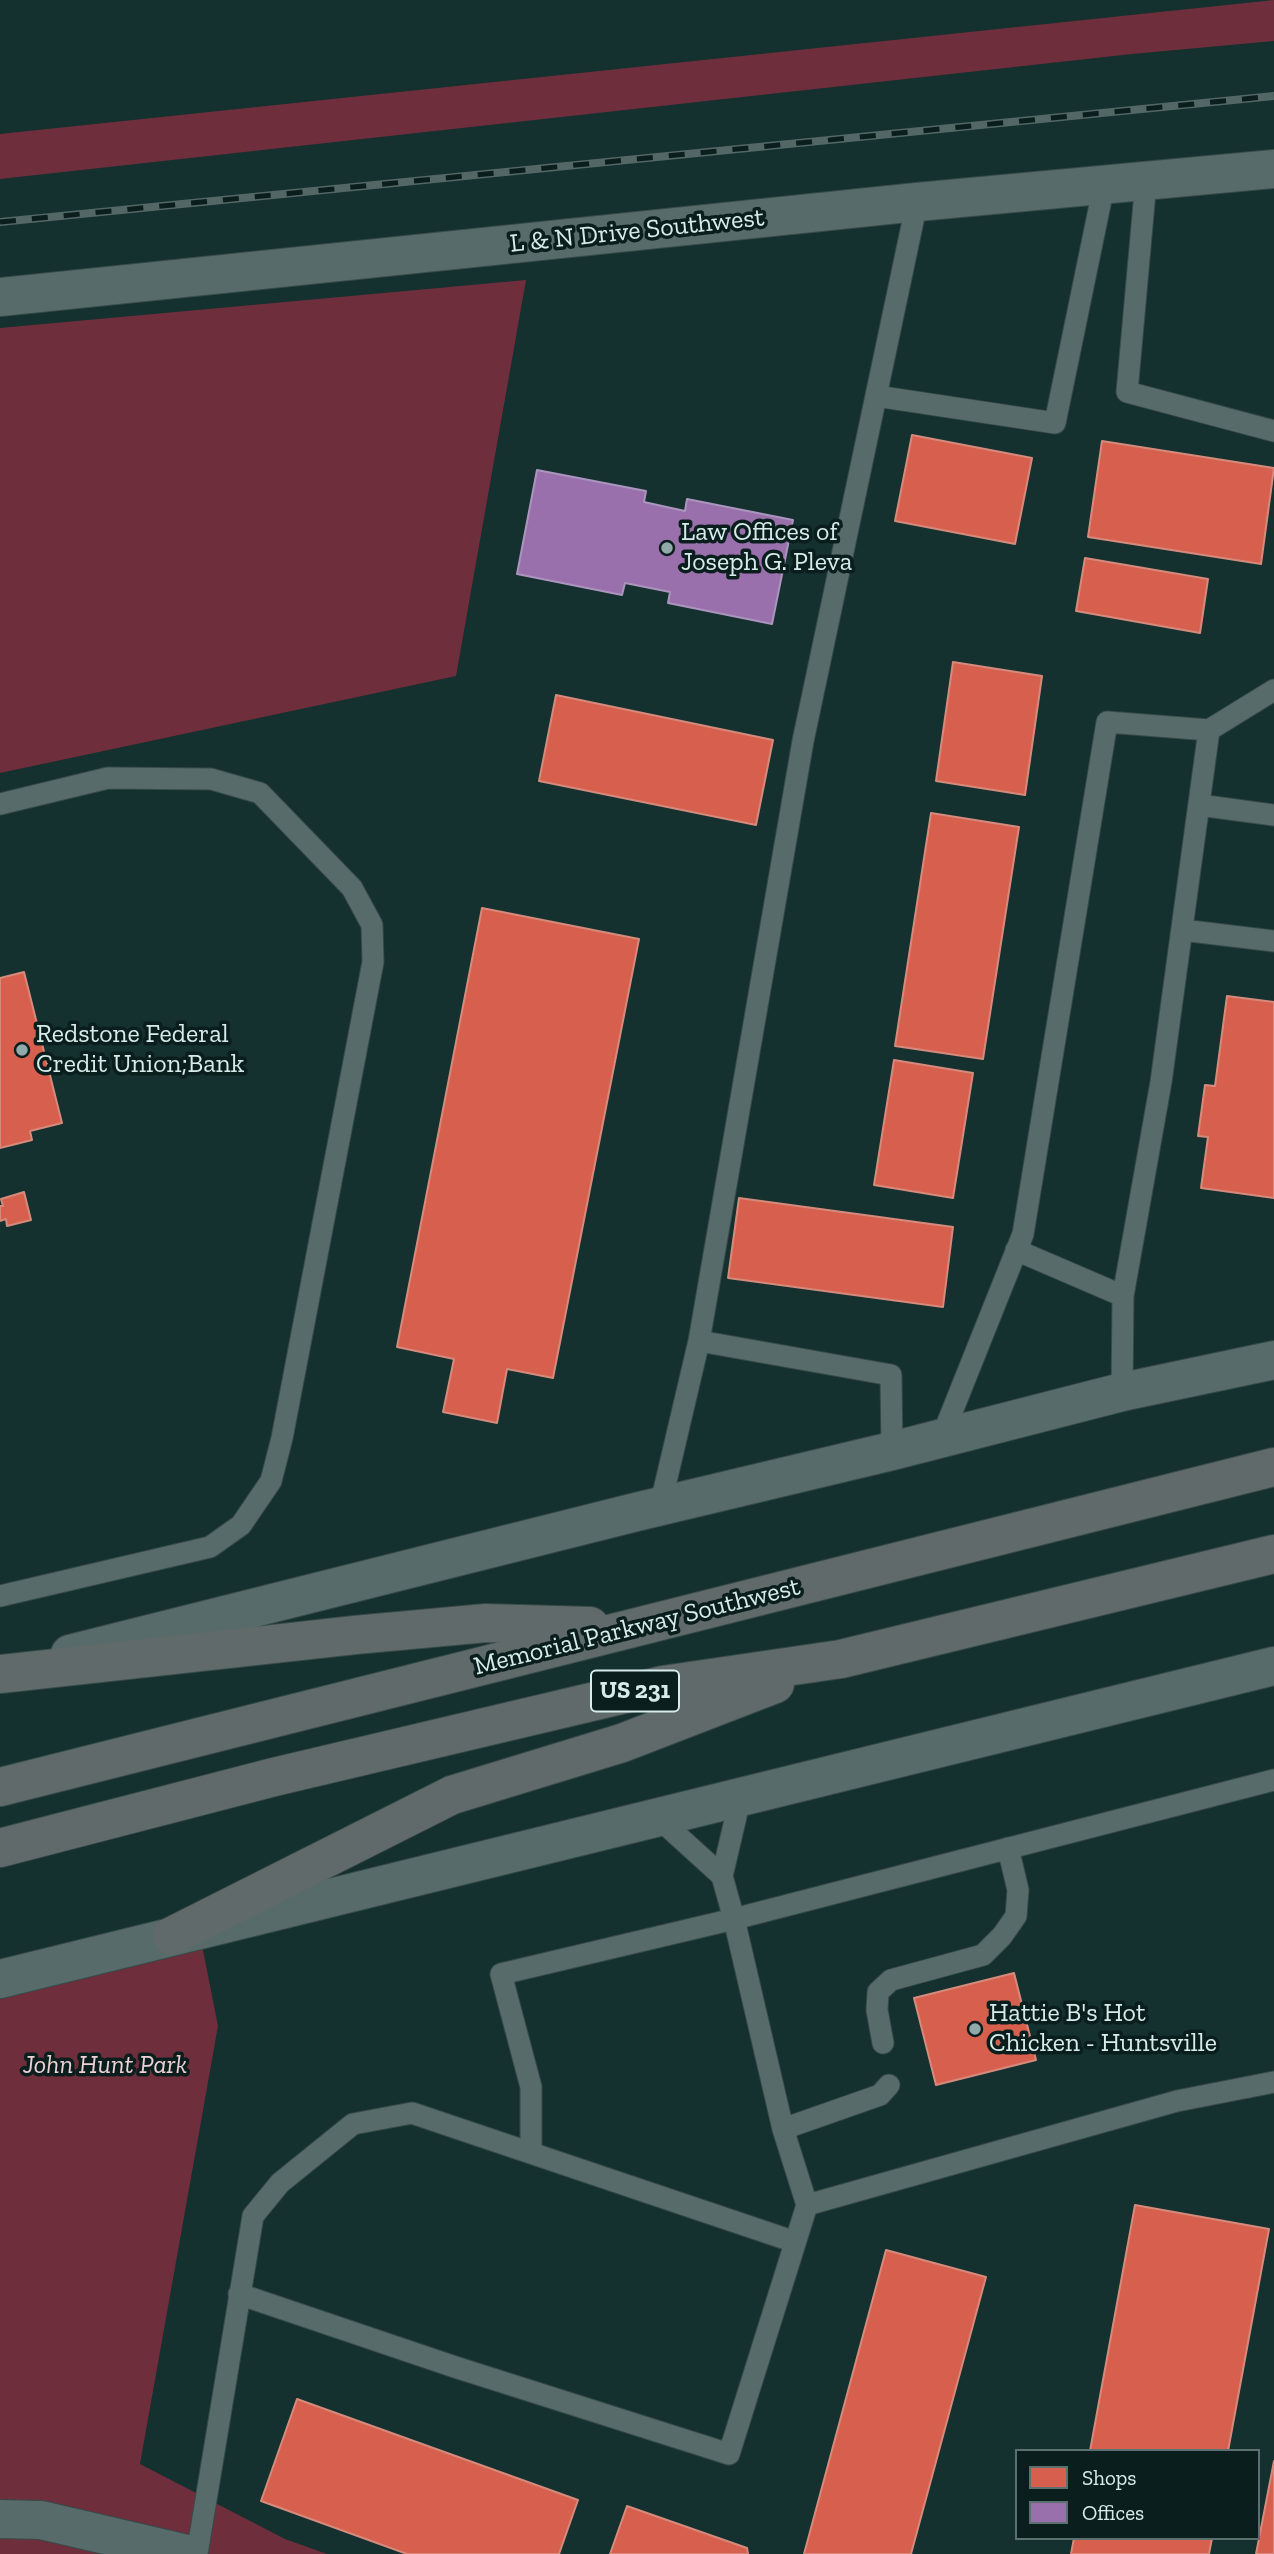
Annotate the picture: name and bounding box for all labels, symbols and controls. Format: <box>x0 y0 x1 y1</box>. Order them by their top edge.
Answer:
street label: L & N Drive Southwest <box>508 202 766 260</box>
place label: Law Offices of Joseph G. Pleva <box>681 517 852 578</box>
marker: Law Offices of Joseph G. Pleva <box>659 540 675 556</box>
place label: Redstone Federal Credit Union;Bank <box>36 1019 244 1080</box>
marker: Redstone Federal Credit Union;Bank <box>14 1042 30 1058</box>
street label: Memorial Parkway Southwest <box>471 1571 803 1683</box>
road number: US 231 <box>591 1671 679 1712</box>
place label: Hattie B's Hot Chicken - Huntsville <box>989 1998 1217 2060</box>
marker: Hattie B's Hot Chicken - Huntsville <box>967 2021 983 2037</box>
park label: John Hunt Park <box>23 2050 187 2082</box>
legend <box>1015 2449 1260 2540</box>
text: Shops <box>1082 2465 1136 2490</box>
text: Offices <box>1082 2500 1144 2525</box>

